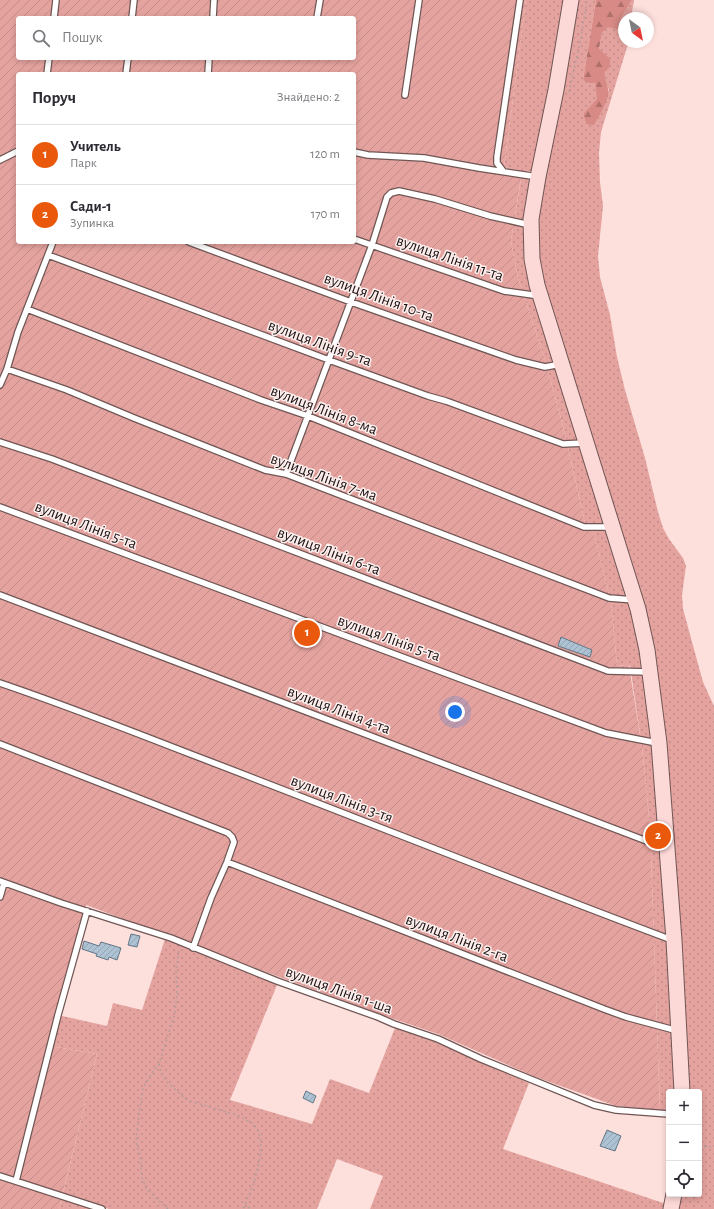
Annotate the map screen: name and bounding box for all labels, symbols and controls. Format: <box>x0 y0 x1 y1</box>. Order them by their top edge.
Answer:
north arrow <box>618 12 654 48</box>
search box <box>16 16 356 60</box>
icon: search <box>30 27 52 49</box>
text: Пошук <box>62 30 102 45</box>
text: Поруч <box>32 89 76 106</box>
text: Знайдено: 2 <box>277 91 340 104</box>
text: Учитель <box>70 139 121 154</box>
text: 1 <box>43 148 47 161</box>
text: 120 m <box>310 148 340 161</box>
text: Парк <box>70 157 97 170</box>
text: Сади-1 <box>70 199 112 214</box>
text: 2 <box>42 208 48 221</box>
text: 170 m <box>311 208 340 221</box>
text: Зупинка <box>70 217 114 230</box>
street label: вулиця Лінія 11-та <box>394 232 506 285</box>
street label: вулиця Лінія 10-та <box>322 270 436 325</box>
street label: вулиця Лінія 9-та <box>266 317 374 370</box>
street label: вулиця Лінія 8-ма <box>268 382 380 439</box>
street label: вулиця Лінія 7-ма <box>268 450 379 505</box>
street label: вулиця Лінія 5-та <box>32 498 139 553</box>
street label: вулиця Лінія 6-та <box>275 524 383 579</box>
street label: вулиця Лінія 5-та <box>335 612 443 665</box>
pin: 1 <box>294 618 320 648</box>
street label: вулиця Лінія 4-та <box>285 683 393 738</box>
your location <box>445 702 465 722</box>
street label: вулиця Лінія 3-тя <box>288 772 395 827</box>
pin: 2 <box>645 821 671 851</box>
street label: вулиця Лінія 2-га <box>403 911 510 966</box>
street label: вулиця Лінія 1-ша <box>283 963 395 1018</box>
map controls <box>666 1089 702 1197</box>
button: + <box>666 1089 702 1125</box>
button: − <box>666 1125 702 1161</box>
button: locate <box>666 1161 702 1197</box>

